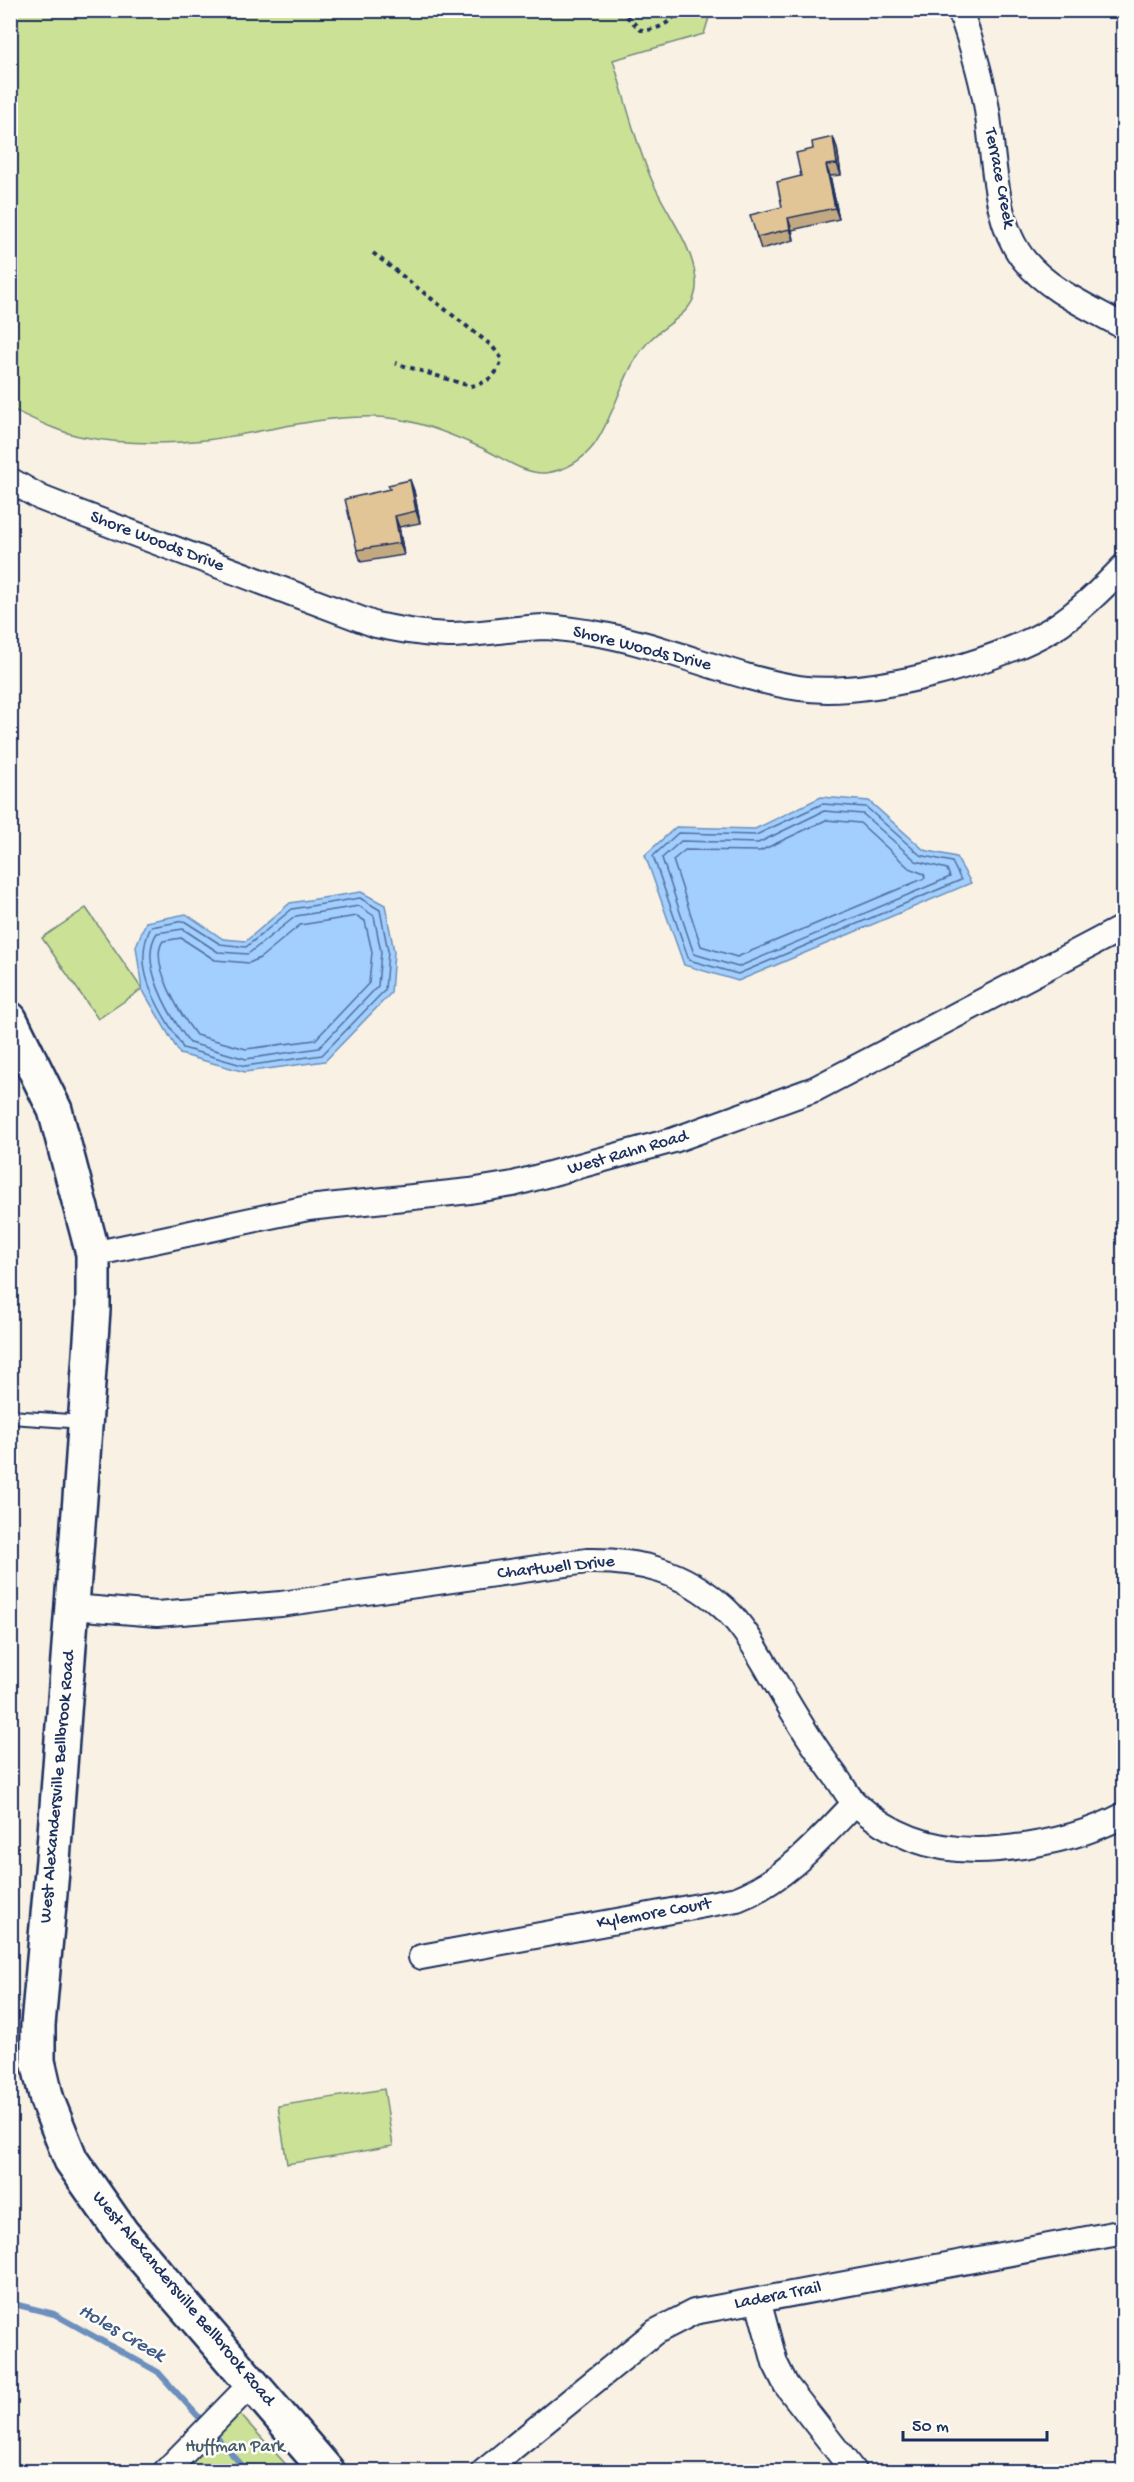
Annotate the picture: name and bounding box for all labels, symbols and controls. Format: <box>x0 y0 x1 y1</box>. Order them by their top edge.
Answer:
street label: Terrace Creek <box>979 125 1019 232</box>
street label: Shore Woods Drive <box>87 507 228 577</box>
street label: Shore Woods Drive <box>571 622 714 677</box>
street label: West Rahn Road <box>565 1125 692 1180</box>
street label: Chartwell Drive <box>496 1551 616 1585</box>
street label: West Alexandersville Bellbrook Road <box>36 1648 81 1924</box>
street label: Kylemore Court <box>595 1893 714 1934</box>
street label: West Alexandersville Bellbrook Road <box>87 2188 280 2412</box>
street label: Ladera Trail <box>733 2277 823 2315</box>
water label: Holes Creek <box>74 2300 170 2369</box>
scale bar <box>903 2404 1047 2442</box>
text: 50 m <box>912 2417 949 2438</box>
park label: Huffman Park <box>185 2437 287 2458</box>

